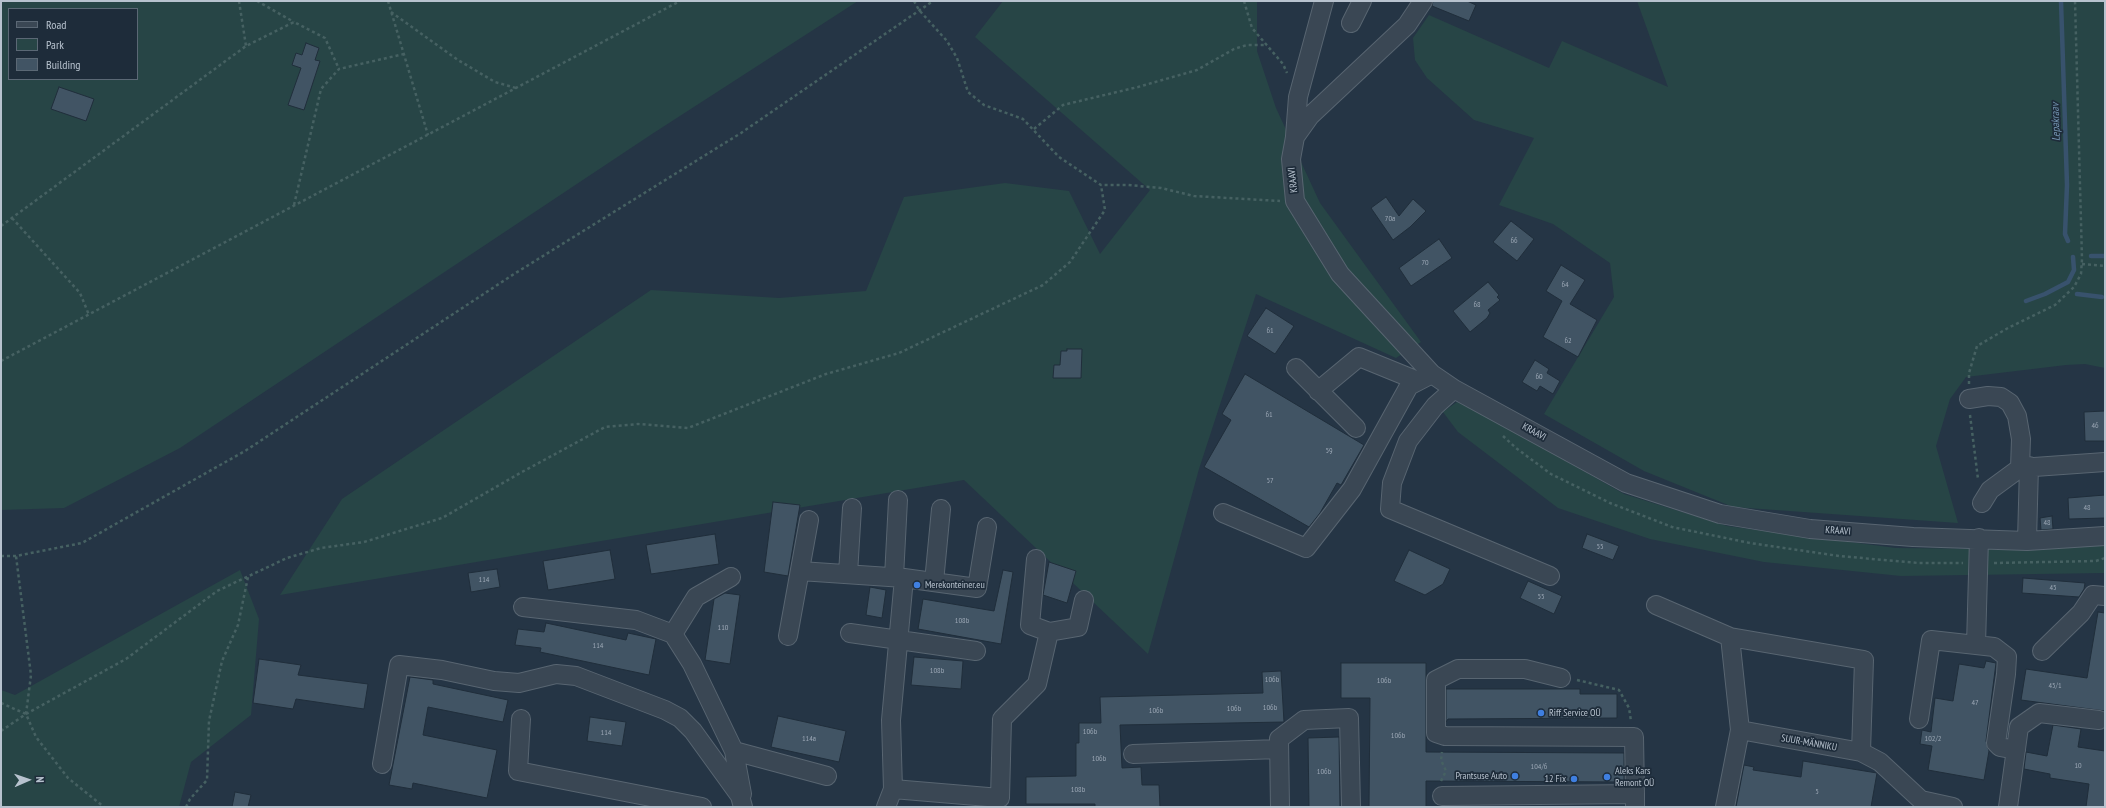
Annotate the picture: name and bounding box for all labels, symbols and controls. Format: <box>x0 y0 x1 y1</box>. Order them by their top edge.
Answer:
legend <box>8 8 138 80</box>
text: Road <box>46 17 66 32</box>
text: Park <box>46 37 64 52</box>
text: Building <box>46 57 81 72</box>
water label: Lepakraav <box>2049 103 2063 141</box>
street label: KRAAVI <box>1286 167 1300 193</box>
house number: 70a <box>1385 214 1395 224</box>
house number: 66 <box>1510 236 1518 246</box>
house number: 70 <box>1421 258 1429 268</box>
house number: 64 <box>1561 280 1569 290</box>
house number: 68 <box>1473 300 1481 310</box>
house number: 61 <box>1266 326 1274 336</box>
house number: 62 <box>1564 336 1572 346</box>
house number: 60 <box>1535 372 1543 382</box>
house number: 61 <box>1265 410 1273 420</box>
street label: KRAAVI <box>1520 421 1548 443</box>
house number: 46 <box>2091 421 2099 431</box>
house number: 59 <box>1325 446 1333 456</box>
house number: 57 <box>1266 476 1274 486</box>
house number: 48 <box>2083 503 2091 513</box>
house number: 48 <box>2043 518 2051 528</box>
street label: KRAAVI <box>1825 524 1851 538</box>
house number: 55 <box>1596 542 1604 552</box>
house number: 114 <box>479 575 489 585</box>
place label: Merekonteiner.eu <box>925 579 985 591</box>
marker: Merekonteiner.eu <box>912 580 922 590</box>
house number: 45 <box>2049 583 2057 593</box>
house number: 55 <box>1537 592 1545 602</box>
house number: 108b <box>955 616 969 626</box>
house number: 110 <box>718 623 728 633</box>
house number: 114 <box>593 641 603 651</box>
house number: 108b <box>930 666 944 676</box>
house number: 106b <box>1265 675 1279 685</box>
house number: 106b <box>1377 676 1391 686</box>
house number: 45/1 <box>2048 681 2062 691</box>
house number: 47 <box>1971 698 1979 708</box>
house number: 106b <box>1263 703 1277 713</box>
house number: 106b <box>1227 704 1241 714</box>
house number: 106b <box>1149 706 1163 716</box>
place label: Riff Service OÜ <box>1549 707 1601 719</box>
marker: Riff Service OÜ <box>1536 708 1546 718</box>
house number: 106b <box>1083 727 1097 737</box>
house number: 114 <box>601 728 611 738</box>
house number: 106b <box>1391 731 1405 741</box>
street label: SUUR-MÄNNIKU <box>1780 732 1838 754</box>
house number: 114a <box>802 734 816 744</box>
house number: 102/2 <box>1925 734 1941 744</box>
house number: 106b <box>1092 754 1106 764</box>
north arrow <box>8 760 48 800</box>
house number: 10 <box>2074 761 2082 771</box>
house number: 104/6 <box>1531 762 1547 772</box>
place label: Aleks Kars Remont OÜ <box>1615 765 1654 788</box>
house number: 106b <box>1317 767 1331 777</box>
place label: Prantsuse Auto <box>1455 770 1507 782</box>
marker: Prantsuse Auto <box>1510 771 1520 781</box>
marker: Aleks Kars Remont OÜ <box>1602 772 1612 782</box>
place label: 12 Fix <box>1544 773 1566 785</box>
marker: 12 Fix <box>1569 774 1579 784</box>
text: N <box>33 776 47 783</box>
house number: 108b <box>1071 785 1085 795</box>
house number: 5 <box>1815 787 1819 797</box>

